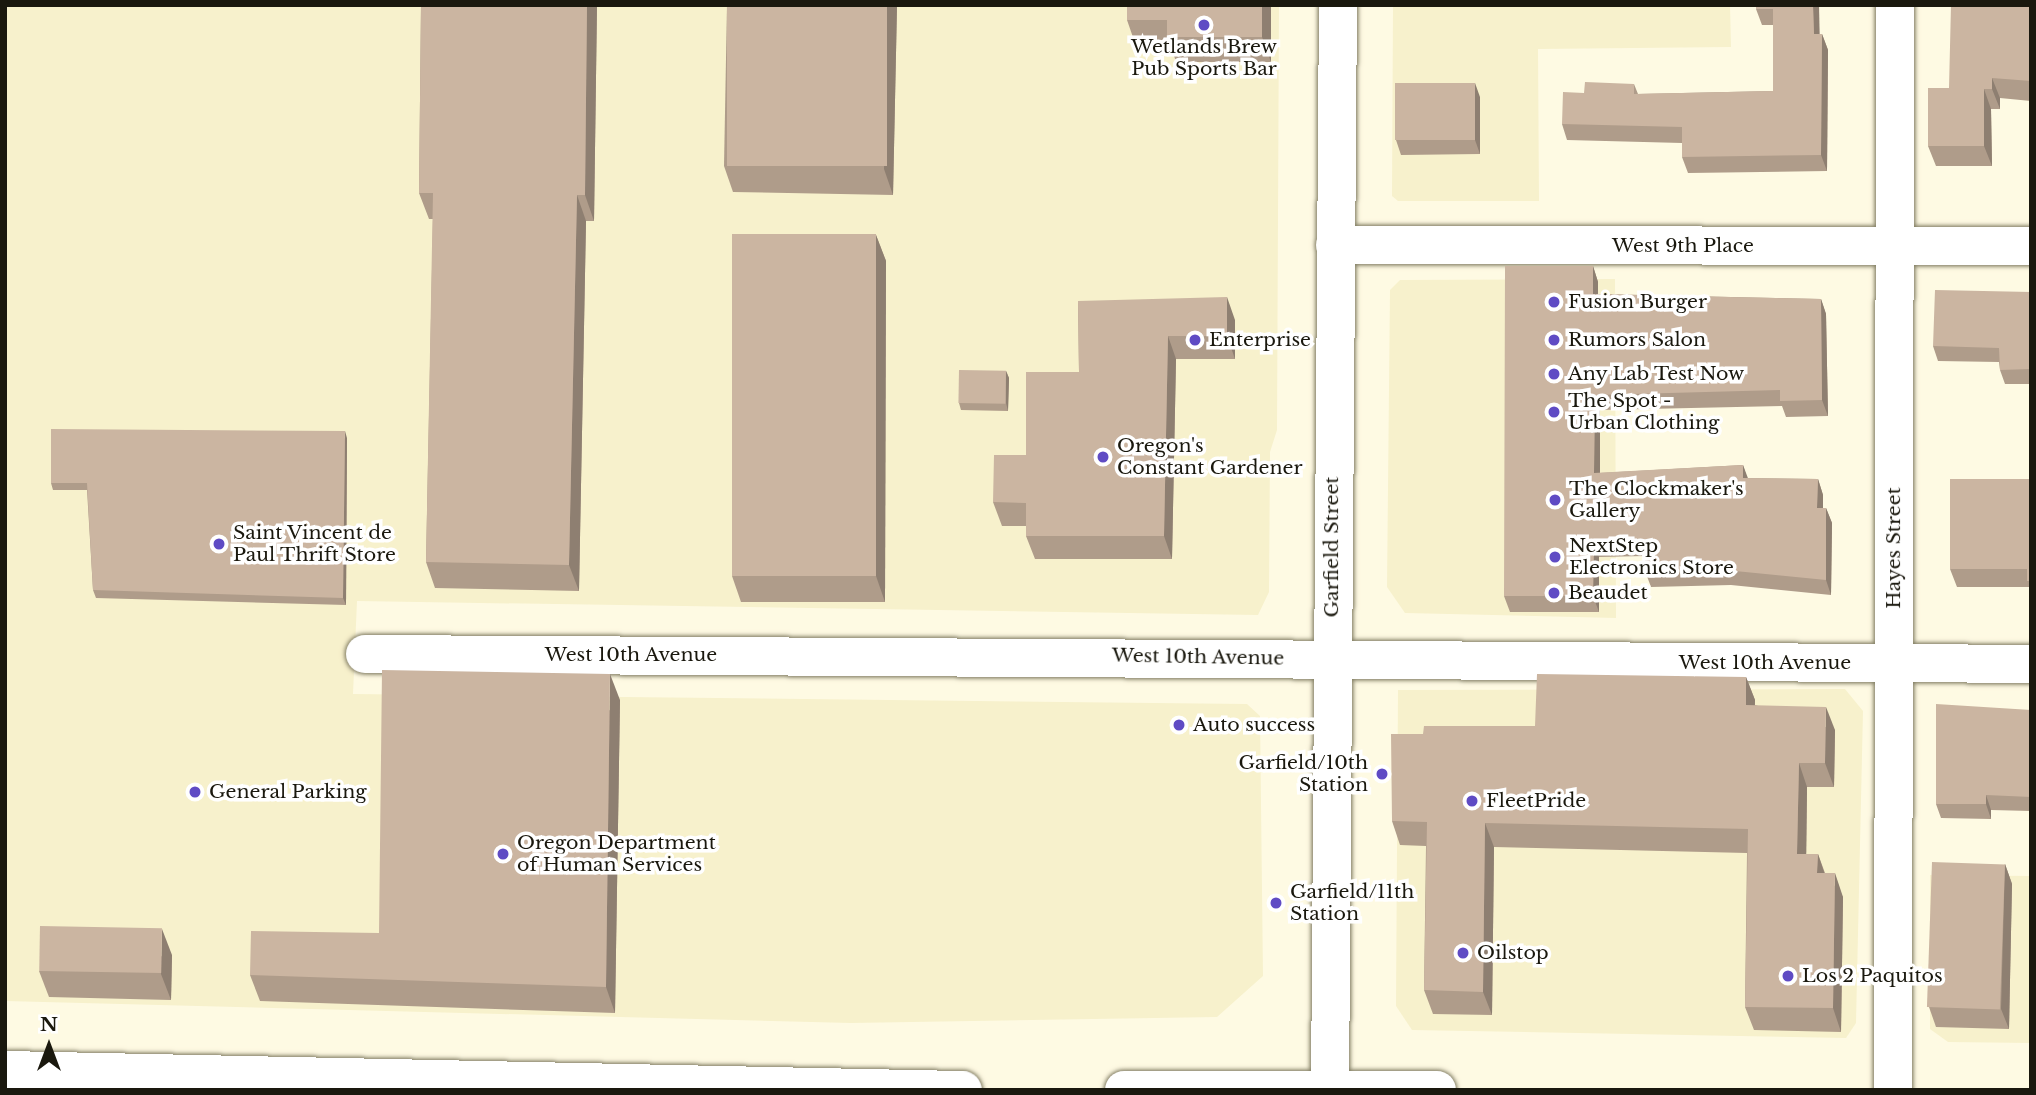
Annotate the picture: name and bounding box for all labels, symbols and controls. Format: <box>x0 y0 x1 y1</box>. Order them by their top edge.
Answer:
marker: Wetlands Brew Pub Sports Bar <box>1196 17 1212 33</box>
place label: Wetlands Brew Pub Sports Bar <box>1131 36 1277 80</box>
street label: West 9th Place <box>1612 235 1754 257</box>
place label: Fusion Burger <box>1568 291 1707 313</box>
marker: Fusion Burger <box>1546 294 1562 310</box>
place label: Enterprise <box>1209 329 1311 351</box>
place label: Rumors Salon <box>1568 329 1706 351</box>
marker: Enterprise <box>1187 332 1203 348</box>
marker: Rumors Salon <box>1546 332 1562 348</box>
place label: Any Lab Test Now <box>1568 363 1745 385</box>
marker: Any Lab Test Now <box>1546 366 1562 382</box>
place label: The Spot - Urban Clothing <box>1568 390 1719 434</box>
marker: The Spot - Urban Clothing <box>1546 404 1562 420</box>
place label: Oregon's Constant Gardener <box>1117 435 1302 479</box>
marker: Oregon's Constant Gardener <box>1095 449 1111 465</box>
street label: Garfield Street <box>1321 477 1343 617</box>
place label: The Clockmaker's Gallery <box>1569 478 1744 522</box>
street label: Hayes Street <box>1883 487 1905 609</box>
marker: The Clockmaker's Gallery <box>1547 492 1563 508</box>
place label: Saint Vincent de Paul Thrift Store <box>233 522 397 566</box>
place label: NextStep Electronics Store <box>1569 535 1734 579</box>
marker: Saint Vincent de Paul Thrift Store <box>211 536 227 552</box>
marker: NextStep Electronics Store <box>1547 549 1563 565</box>
place label: Beaudet <box>1568 582 1648 604</box>
marker: Beaudet <box>1546 585 1562 601</box>
street label: West 10th Avenue <box>544 644 718 666</box>
street label: West 10th Avenue <box>1111 644 1285 670</box>
street label: West 10th Avenue <box>1678 652 1852 674</box>
place label: Auto success <box>1193 714 1315 736</box>
marker: Auto success <box>1171 717 1187 733</box>
place label: Garfield/10th Station <box>1239 752 1368 796</box>
marker: Garfield/10th Station <box>1374 766 1390 782</box>
place label: General Parking <box>209 781 367 803</box>
marker: General Parking <box>187 784 203 800</box>
place label: FleetPride <box>1486 790 1586 812</box>
marker: FleetPride <box>1464 793 1480 809</box>
place label: Oregon Department of Human Services <box>517 832 716 876</box>
marker: Oregon Department of Human Services <box>495 846 511 862</box>
place label: Garfield/11th Station <box>1290 881 1414 925</box>
marker: Garfield/11th Station <box>1268 895 1284 911</box>
place label: Oilstop <box>1477 942 1549 964</box>
marker: Oilstop <box>1455 945 1471 961</box>
place label: Los 2 Paquitos <box>1802 965 1943 987</box>
marker: Los 2 Paquitos <box>1780 968 1796 984</box>
north arrow <box>14 1011 84 1081</box>
text: N <box>40 1013 58 1036</box>

